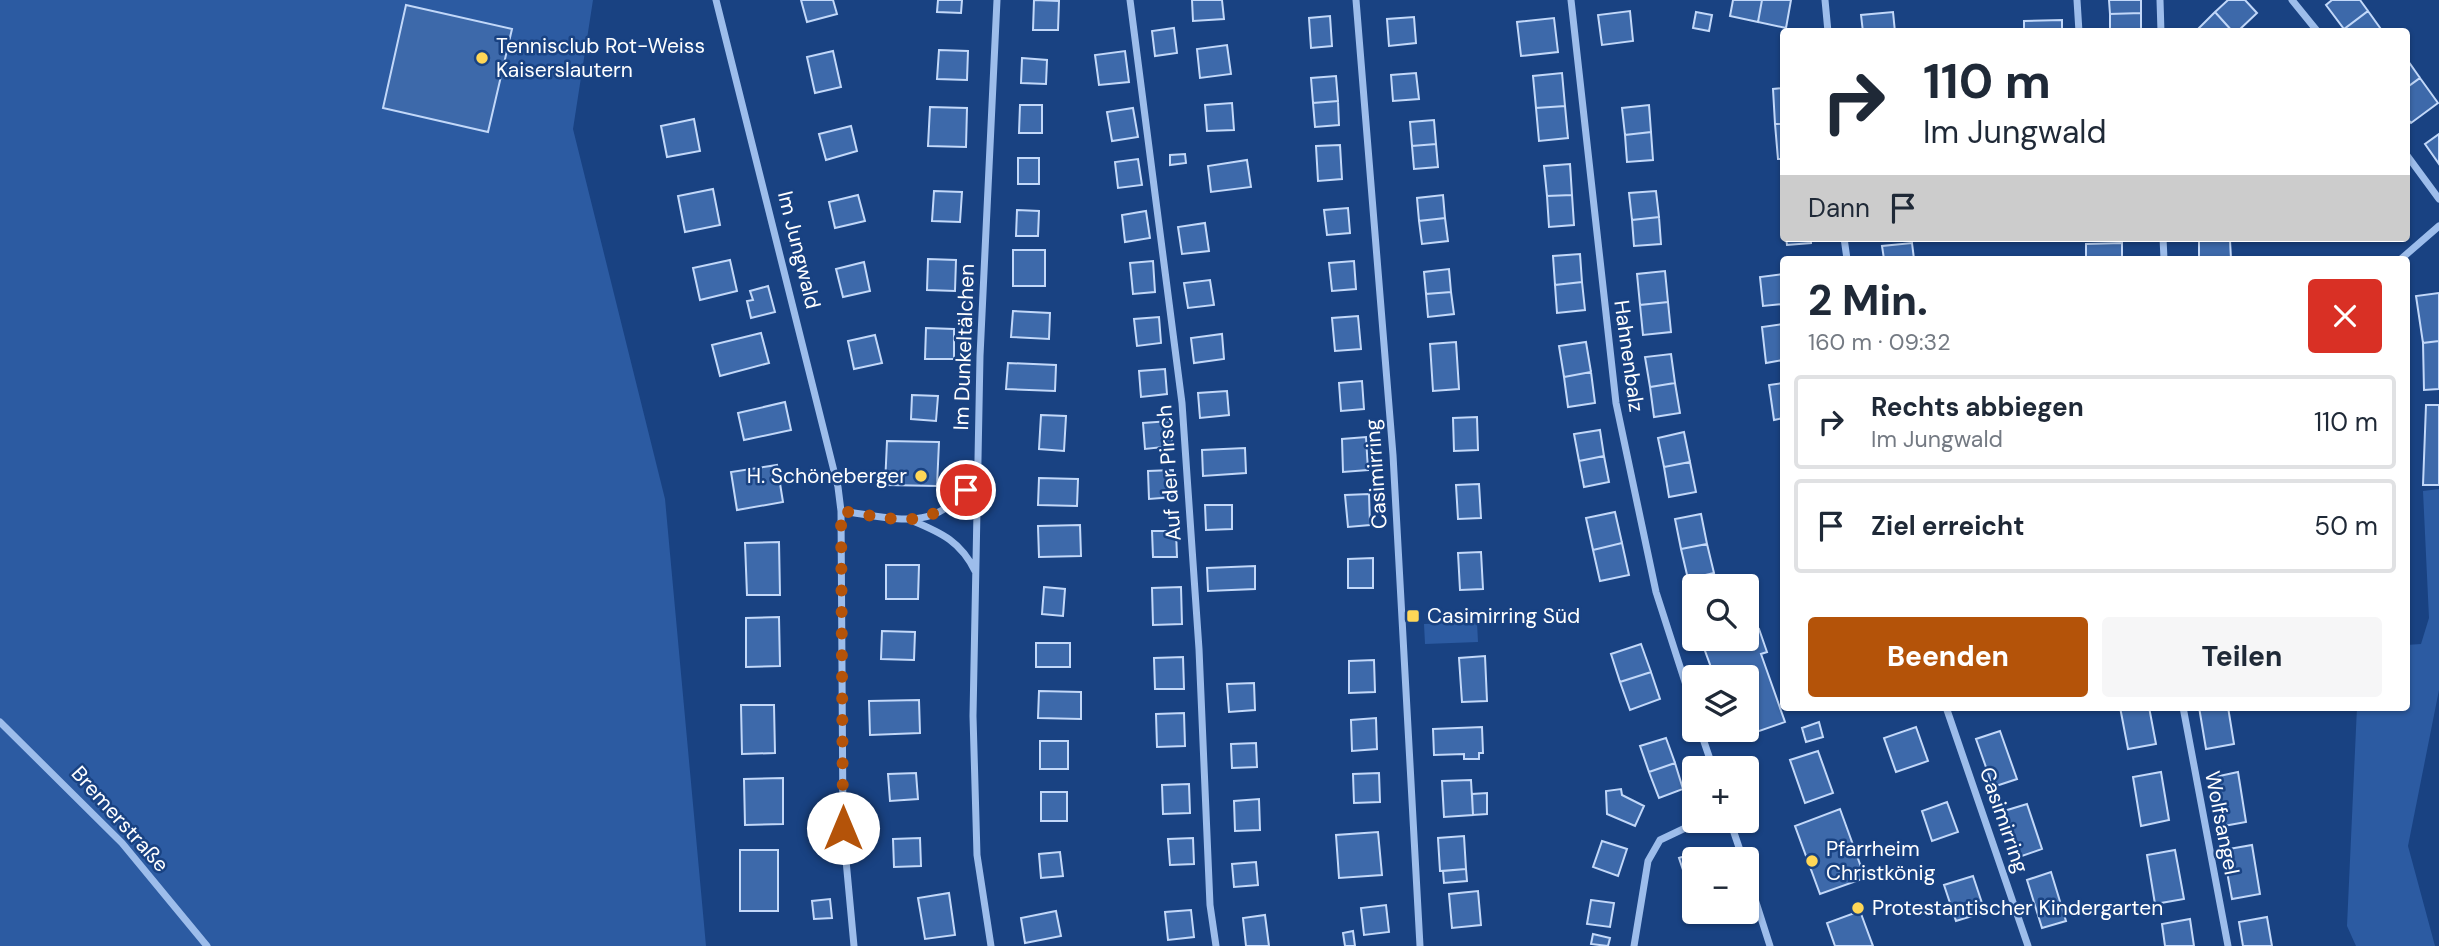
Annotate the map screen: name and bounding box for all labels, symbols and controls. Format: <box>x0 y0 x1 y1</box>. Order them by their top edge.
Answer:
place label: Tennisclub Rot-Weiss Kaiserslautern <box>496 32 705 84</box>
text: 110 m <box>1923 49 2051 113</box>
marker: Tennisclub Rot-Weiss Kaiserslautern <box>474 50 490 66</box>
icon: right <box>1808 56 1899 147</box>
text: Im Jungwald <box>1923 111 2107 153</box>
street label: Im Jungwald <box>771 188 827 312</box>
icon: arrive <box>1884 189 1922 227</box>
text: Dann <box>1808 191 1870 225</box>
street label: Im Dunkeltälchen <box>947 263 981 431</box>
text: 2 Min. <box>1808 273 1928 328</box>
button: close <box>2308 279 2382 353</box>
street label: Hahnenbalz <box>1607 298 1651 414</box>
text: 160 m · 09:32 <box>1808 327 1950 357</box>
text: Rechts abbiegen <box>1871 390 2084 424</box>
icon: right <box>1812 403 1850 441</box>
street label: Auf der Pirsch <box>1150 404 1188 542</box>
text: 110 m <box>2314 405 2378 439</box>
street label: Casimirring <box>1358 418 1394 530</box>
text: Im Jungwald <box>1871 424 2003 454</box>
pin <box>936 460 996 520</box>
place label: H. Schöneberger <box>747 462 907 490</box>
marker: H. Schöneberger <box>913 468 929 484</box>
icon: arrive <box>947 471 985 509</box>
icon: arrive <box>1812 507 1850 545</box>
text: Ziel erreicht <box>1871 509 2024 543</box>
text: 50 m <box>2314 509 2378 543</box>
map controls <box>1682 574 1759 924</box>
button: search <box>1682 574 1759 651</box>
place label: Casimirring Süd <box>1427 602 1580 630</box>
marker: Casimirring Süd <box>1405 608 1421 624</box>
button: Beenden <box>1808 617 2088 697</box>
button: Teilen <box>2102 617 2382 697</box>
button: layers <box>1682 665 1759 742</box>
button: + <box>1682 756 1759 833</box>
street label: Bremerstraße <box>65 760 175 878</box>
street label: Casimirring <box>1973 763 2035 877</box>
street label: Wolfsangel <box>2198 769 2246 877</box>
position arrow <box>806 791 880 865</box>
place label: Pfarrheim Christkönig <box>1826 835 1936 887</box>
button: − <box>1682 847 1759 924</box>
marker: Pfarrheim Christkönig <box>1804 853 1820 869</box>
place label: Protestantischer Kindergarten <box>1872 894 2163 922</box>
marker: Protestantischer Kindergarten <box>1850 900 1866 916</box>

